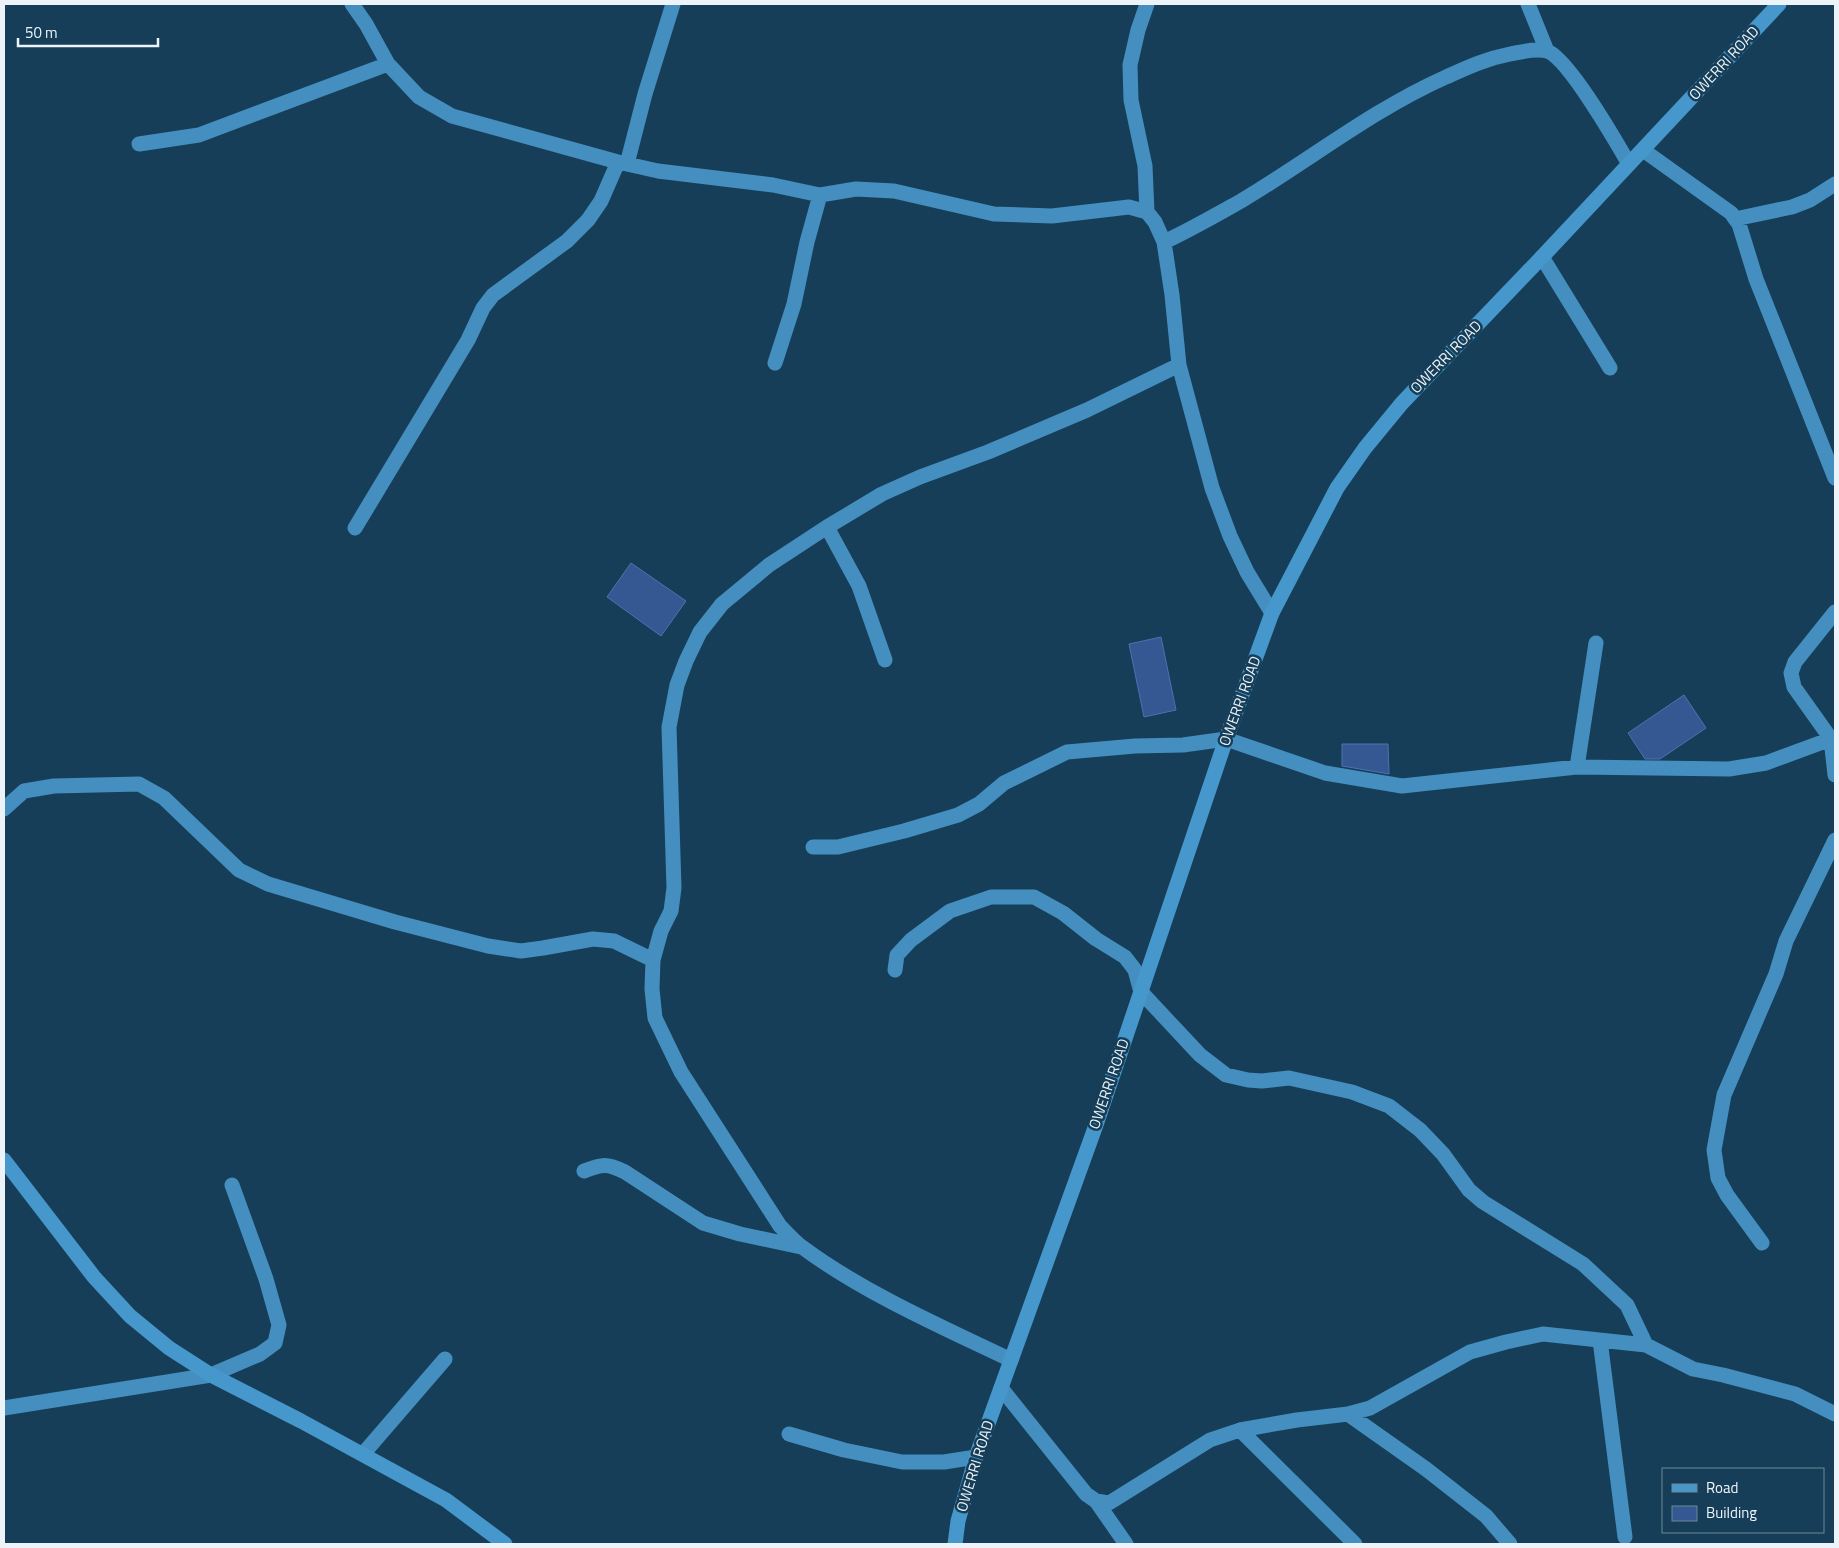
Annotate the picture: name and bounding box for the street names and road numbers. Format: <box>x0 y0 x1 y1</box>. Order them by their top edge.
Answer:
street label: OWERRI ROAD <box>1683 20 1764 105</box>
street label: OWERRI ROAD <box>1405 315 1487 399</box>
street label: OWERRI ROAD <box>1213 652 1266 749</box>
street label: OWERRI ROAD <box>1082 1035 1135 1132</box>
street label: OWERRI ROAD <box>950 1417 999 1514</box>

